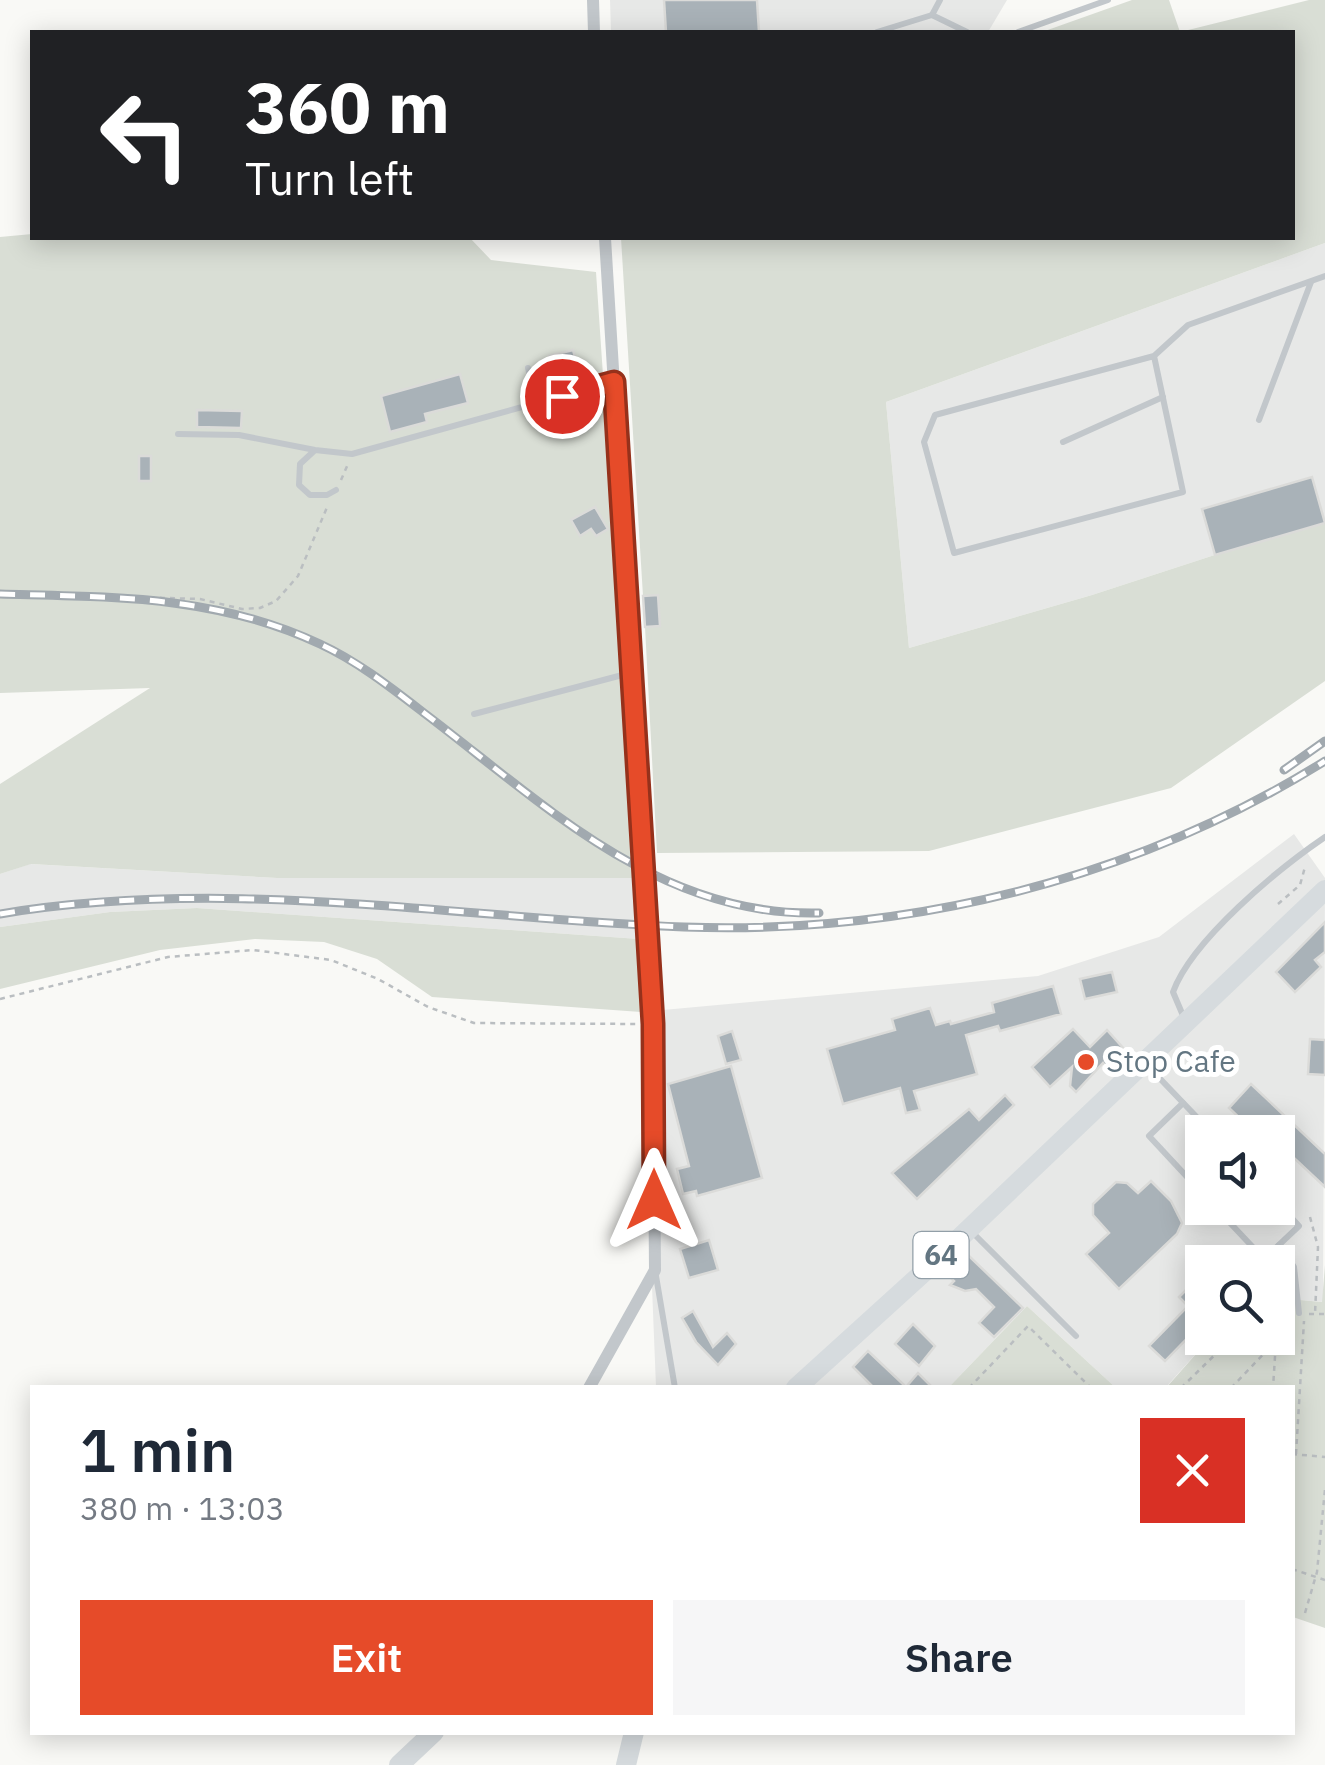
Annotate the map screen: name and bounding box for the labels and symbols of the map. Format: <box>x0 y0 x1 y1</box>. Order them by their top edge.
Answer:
pin <box>520 354 605 439</box>
place label: Stop Cafe <box>1106 1041 1236 1080</box>
marker: Stop Cafe <box>1075 1051 1097 1073</box>
position arrow <box>602 1148 706 1252</box>
road number: 64 <box>914 1232 968 1278</box>

